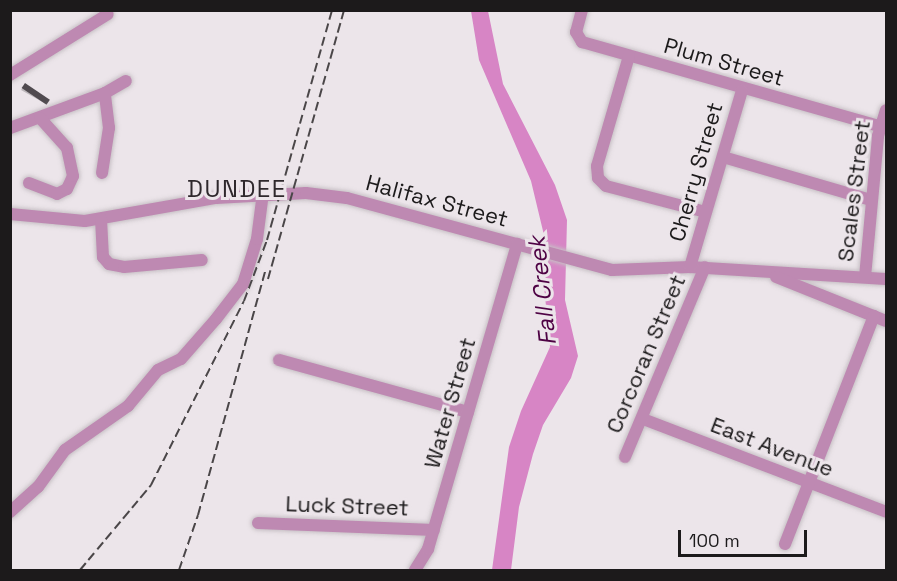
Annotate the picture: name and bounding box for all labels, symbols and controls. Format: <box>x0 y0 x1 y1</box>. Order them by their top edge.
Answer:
street label: Plum Street <box>661 32 787 92</box>
street label: Cherry Street <box>664 99 728 245</box>
street label: Scales Street <box>832 119 876 263</box>
street label: Halifax Street <box>363 169 511 233</box>
district label: DUNDEE <box>187 175 287 203</box>
water label: Fall Creek <box>522 235 562 347</box>
street label: Corcoran Street <box>601 271 691 437</box>
street label: Water Street <box>419 335 481 471</box>
street label: East Avenue <box>707 411 837 483</box>
street label: Luck Street <box>285 491 409 521</box>
scale bar <box>681 518 810 556</box>
text: 100 m <box>689 529 740 552</box>

